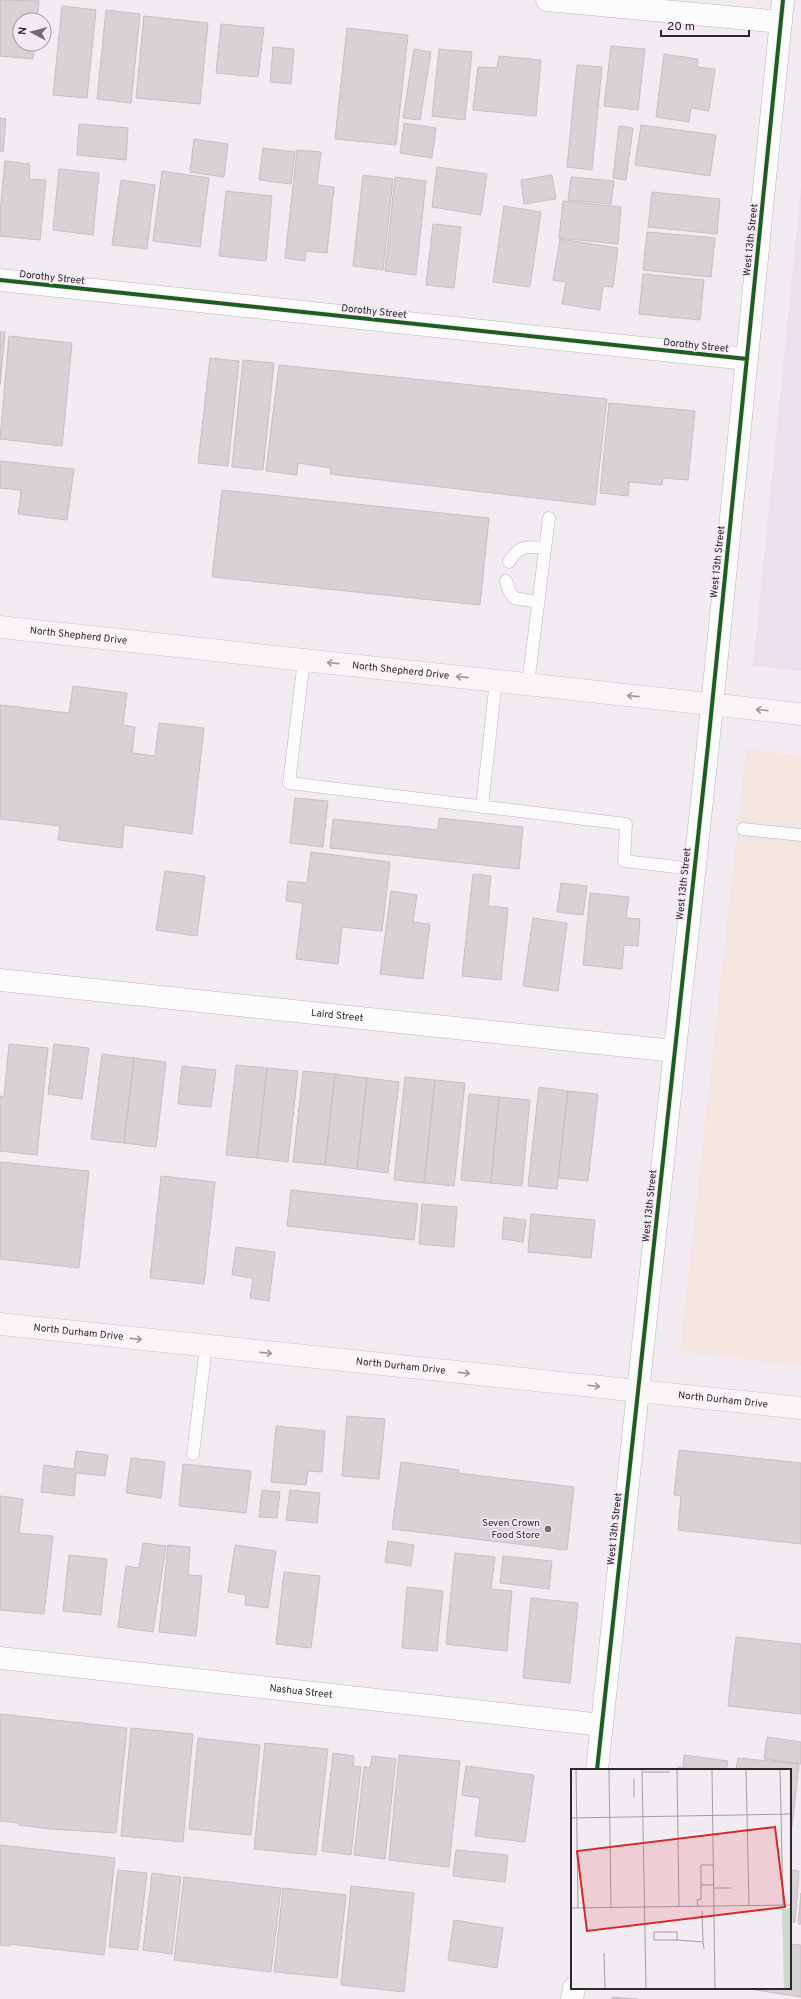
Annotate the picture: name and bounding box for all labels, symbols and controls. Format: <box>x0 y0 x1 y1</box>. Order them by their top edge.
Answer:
north arrow <box>12 12 52 52</box>
scale bar <box>661 12 749 38</box>
text: 20 m <box>667 19 695 35</box>
text: N <box>16 26 30 36</box>
street label: West 13th Street <box>741 203 761 277</box>
street label: Dorothy Street <box>19 268 86 288</box>
street label: Dorothy Street <box>341 302 408 322</box>
street label: Dorothy Street <box>663 336 730 356</box>
street label: West 13th Street <box>708 525 728 599</box>
street label: North Shepherd Drive <box>29 624 128 647</box>
street label: North Shepherd Drive <box>351 659 450 682</box>
one-way arrow <box>327 660 340 667</box>
one-way arrow <box>456 674 469 681</box>
one-way arrow <box>627 692 640 700</box>
one-way arrow <box>756 706 769 714</box>
street label: West 13th Street <box>674 847 694 921</box>
street label: Laird Street <box>310 1006 364 1025</box>
street label: West 13th Street <box>640 1169 660 1243</box>
street label: North Durham Drive <box>33 1321 124 1343</box>
one-way arrow <box>129 1335 142 1343</box>
one-way arrow <box>259 1349 272 1356</box>
street label: North Durham Drive <box>355 1355 446 1377</box>
one-way arrow <box>458 1369 471 1377</box>
one-way arrow <box>587 1382 600 1390</box>
street label: North Durham Drive <box>677 1389 769 1411</box>
street label: West 13th Street <box>605 1492 625 1566</box>
place label: Seven Crown Food Store <box>482 1517 540 1542</box>
marker: Seven Crown Food Store <box>543 1524 553 1534</box>
street label: Nashua Street <box>269 1682 334 1701</box>
inset map <box>571 1769 791 1989</box>

